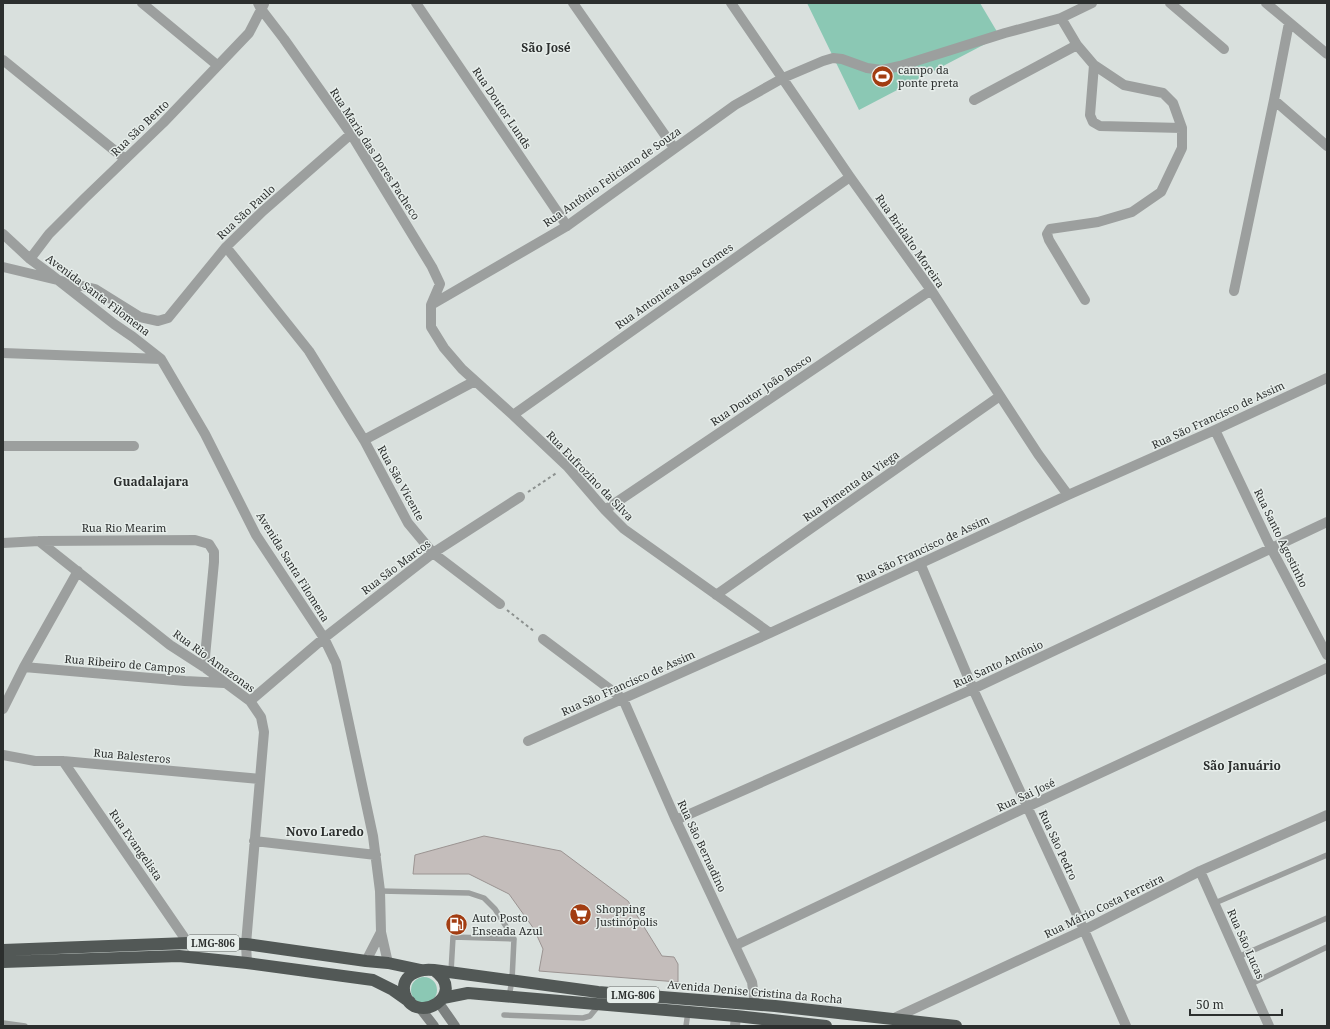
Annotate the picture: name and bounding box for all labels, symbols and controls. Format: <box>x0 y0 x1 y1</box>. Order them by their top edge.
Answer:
district label: São José <box>521 39 571 56</box>
place label: campo da ponte preta <box>898 62 959 90</box>
sports icon: campo da ponte preta <box>870 63 896 89</box>
street label: Rua Doutor Lunds <box>469 64 535 152</box>
street label: Rua Maria das Dores Pacheco <box>327 85 424 223</box>
street label: Rua São Bento <box>107 96 172 159</box>
street label: Rua Antônio Feliciano de Souza <box>540 123 684 230</box>
street label: Rua São Paulo <box>213 181 278 242</box>
street label: Rua Bridalto Moreira <box>872 191 948 290</box>
street label: Rua Antonieta Rosa Gomes <box>612 239 736 332</box>
street label: Avenida Santa Filomena <box>43 250 154 339</box>
street label: Rua Doutor João Bosco <box>707 350 814 429</box>
street label: Rua São Francisco de Assim <box>1149 377 1287 452</box>
street label: Rua Eufrozino da Silva <box>543 427 637 524</box>
street label: Rua São Vicente <box>375 443 428 523</box>
street label: Rua Pimenta da Viega <box>800 447 902 525</box>
district label: Guadalajara <box>113 473 189 490</box>
street label: Rua Santo Agostinho <box>1251 486 1312 590</box>
street label: Avenida Santa Filomena <box>253 509 334 625</box>
street label: Rua São Francisco de Assim <box>854 511 992 586</box>
street label: Rua Rio Mearim <box>82 520 167 535</box>
street label: Rua São Marcos <box>358 536 433 598</box>
street label: Rua Rio Amazonas <box>170 626 258 695</box>
street label: Rua Santo Antônio <box>950 636 1045 691</box>
street label: Rua São Francisco de Assim <box>559 646 698 719</box>
street label: Rua Ribeiro de Campos <box>64 651 186 676</box>
street label: Rua Balesteros <box>93 745 171 766</box>
district label: São Januário <box>1203 757 1281 774</box>
street label: Rua Sai José <box>994 774 1058 815</box>
street label: Rua São Bernadino <box>675 797 730 894</box>
street label: Rua Evangelista <box>106 806 167 883</box>
street label: Rua São Pedro <box>1036 807 1081 882</box>
district label: Novo Laredo <box>286 823 364 840</box>
street label: Rua Mário Costa Ferreira <box>1041 870 1166 941</box>
place label: Shopping Justinópolis <box>595 901 658 929</box>
supermarket icon: Shopping Justinópolis <box>567 902 593 928</box>
street label: Rua São Lucas <box>1224 906 1269 981</box>
place label: Auto Posto Enseada Azul <box>472 910 543 938</box>
fuel station icon: Auto Posto Enseada Azul <box>443 911 469 937</box>
road number: LMG-806 <box>187 935 239 951</box>
street label: Avenida Denise Cristina da Rocha <box>667 976 843 1007</box>
road number: LMG-806 <box>607 987 659 1003</box>
scale bar <box>1190 991 1282 1017</box>
text: 50 m <box>1196 996 1224 1013</box>

